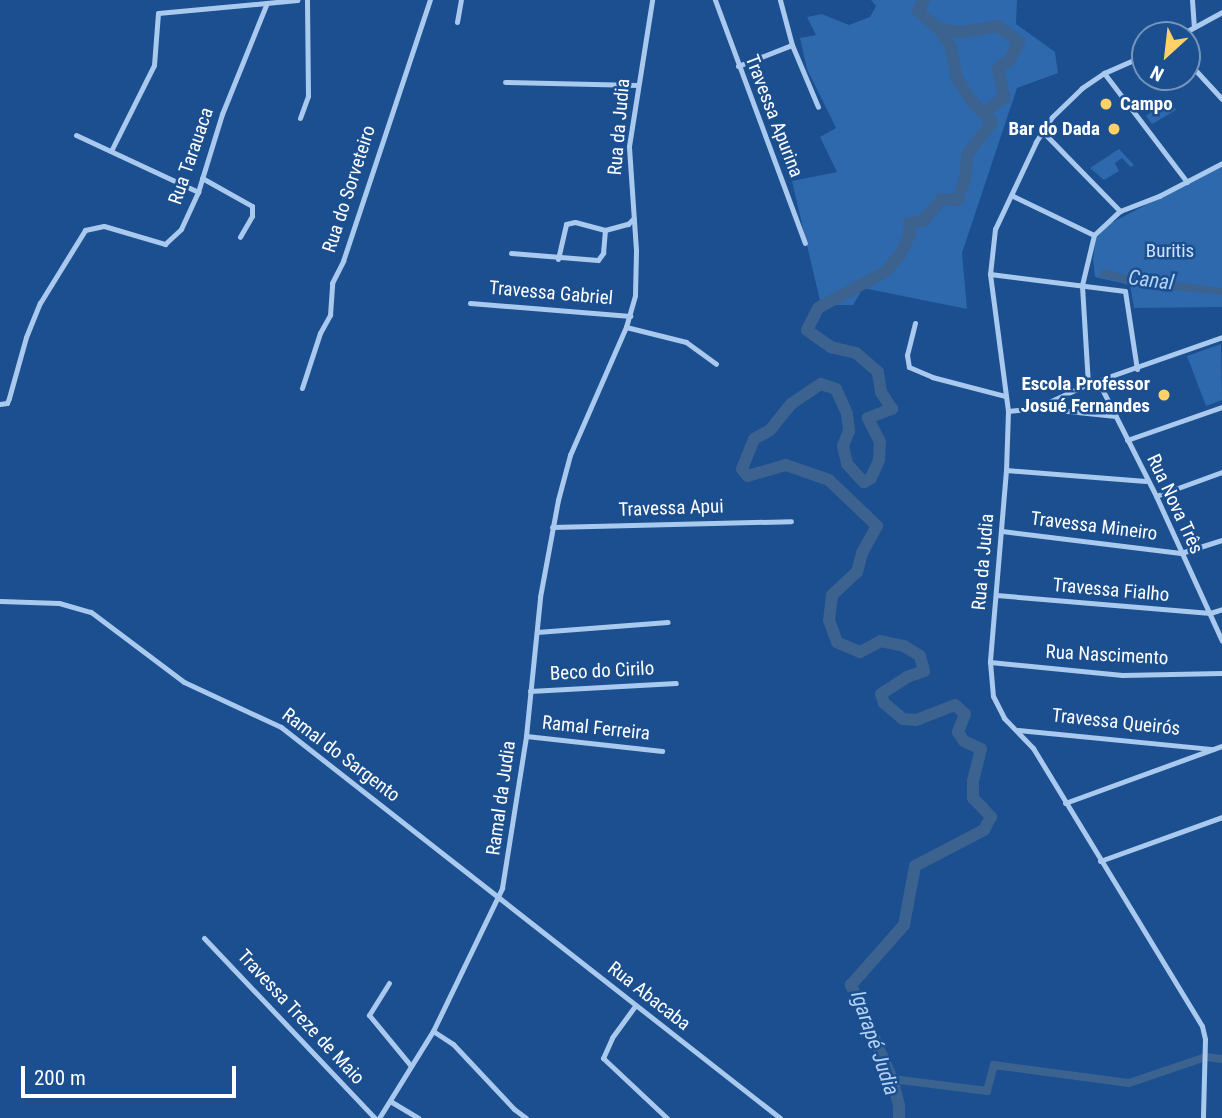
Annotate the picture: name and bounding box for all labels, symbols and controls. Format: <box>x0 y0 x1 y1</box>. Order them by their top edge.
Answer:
north arrow <box>1131 21 1201 91</box>
street label: Travessa Apurina <box>740 52 808 180</box>
text: N <box>1147 60 1168 86</box>
street label: Rua da Judia <box>603 78 635 176</box>
place label: Campo <box>1120 93 1173 115</box>
marker: Campo <box>1098 96 1114 112</box>
street label: Rua Tarauaca <box>164 104 218 208</box>
place label: Bar do Dada <box>1008 118 1100 140</box>
marker: Bar do Dada <box>1106 121 1122 137</box>
street label: Rua do Sorveteiro <box>318 123 380 255</box>
park label: Buritis <box>1146 240 1194 262</box>
water label: Canal <box>1127 265 1175 295</box>
street label: Travessa Gabriel <box>488 276 614 310</box>
place label: Escola Professor Josué Fernandes <box>1021 373 1150 417</box>
marker: Escola Professor Josué Fernandes <box>1156 387 1172 403</box>
street label: Rua Nova Três <box>1142 450 1208 558</box>
street label: Travessa Apui <box>618 495 724 521</box>
street label: Travessa Mineiro <box>1029 507 1159 545</box>
street label: Rua da Judia <box>967 513 999 611</box>
street label: Travessa Fialho <box>1052 574 1170 606</box>
street label: Rua Nascimento <box>1045 640 1169 670</box>
street label: Beco do Cirilo <box>549 657 655 685</box>
street label: Ramal do Sargento <box>278 703 404 807</box>
street label: Travessa Queirós <box>1051 704 1181 740</box>
street label: Ramal Ferreira <box>541 711 651 745</box>
street label: Ramal da Judia <box>482 739 520 857</box>
street label: Travessa Treze de Maio <box>232 945 370 1089</box>
street label: Rua Abacaba <box>603 957 695 1035</box>
water label: Igarapé Judia <box>845 987 905 1099</box>
scale bar <box>24 1052 240 1096</box>
text: 200 m <box>34 1066 86 1090</box>

